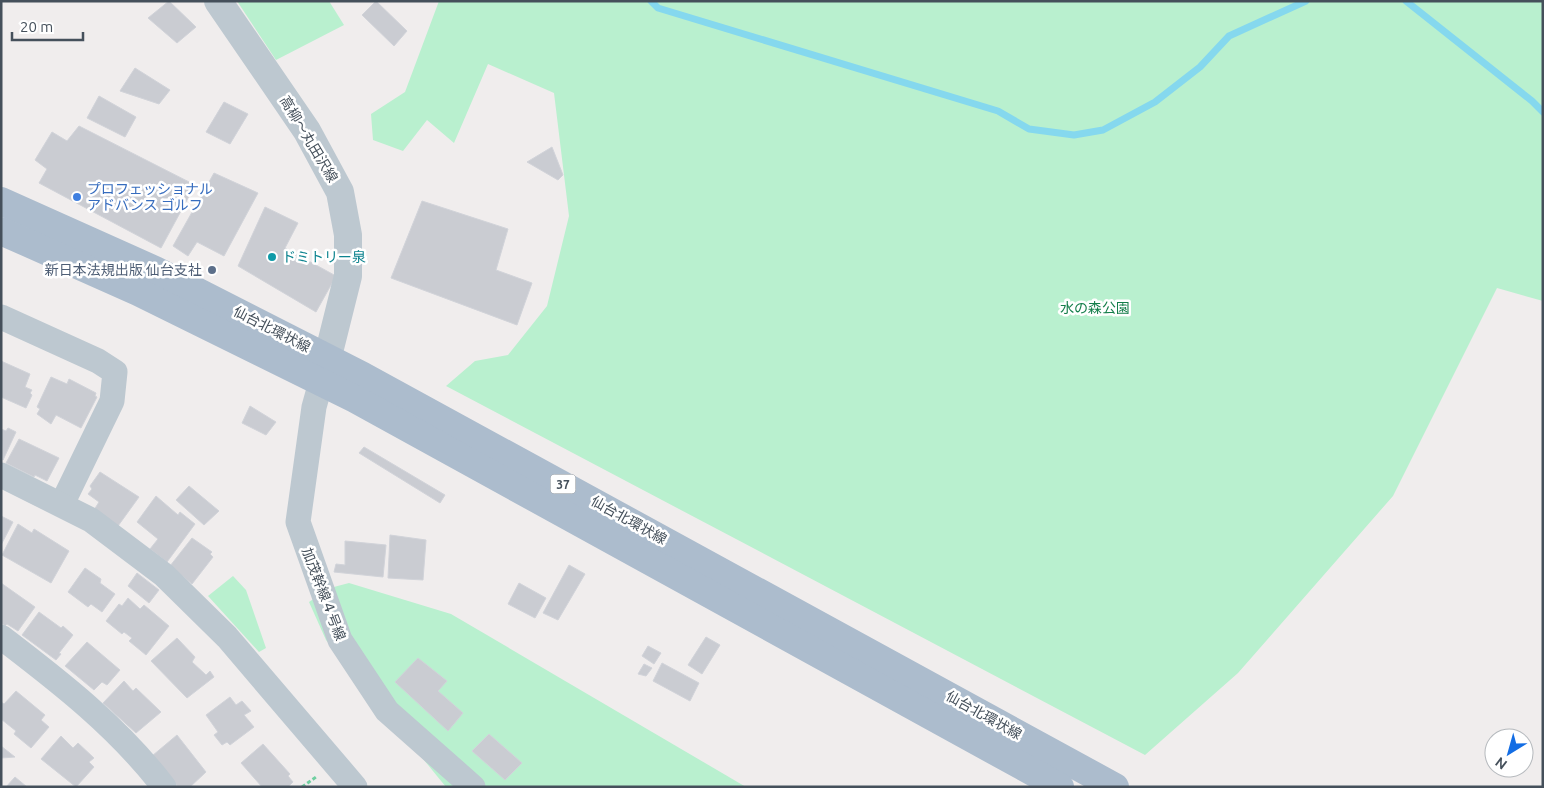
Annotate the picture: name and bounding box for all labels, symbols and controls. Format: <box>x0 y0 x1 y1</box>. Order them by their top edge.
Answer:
scale bar <box>12 10 84 42</box>
text: 20 m <box>20 18 53 35</box>
street label: 高柳～丸田沢線 <box>277 93 341 185</box>
place label: プロフェッショナル アドバンス ゴルフ <box>87 181 213 213</box>
marker: プロフェッショナル アドバンス ゴルフ <box>71 191 83 203</box>
place label: ドミトリー泉 <box>282 249 366 265</box>
marker: ドミトリー泉 <box>266 251 278 263</box>
place label: 新日本法規出版 仙台支社 <box>45 262 202 278</box>
marker: 新日本法規出版 仙台支社 <box>206 264 218 276</box>
park label: 水の森公園 <box>1060 300 1130 316</box>
street label: 仙台北環状線 <box>231 303 313 355</box>
road number: 37 <box>550 474 576 494</box>
street label: 仙台北環状線 <box>588 493 670 547</box>
street label: 加茂幹線４号線 <box>299 545 349 643</box>
street label: 仙台北環状線 <box>943 688 1025 742</box>
north arrow <box>1484 728 1534 778</box>
text: N <box>1492 754 1510 773</box>

